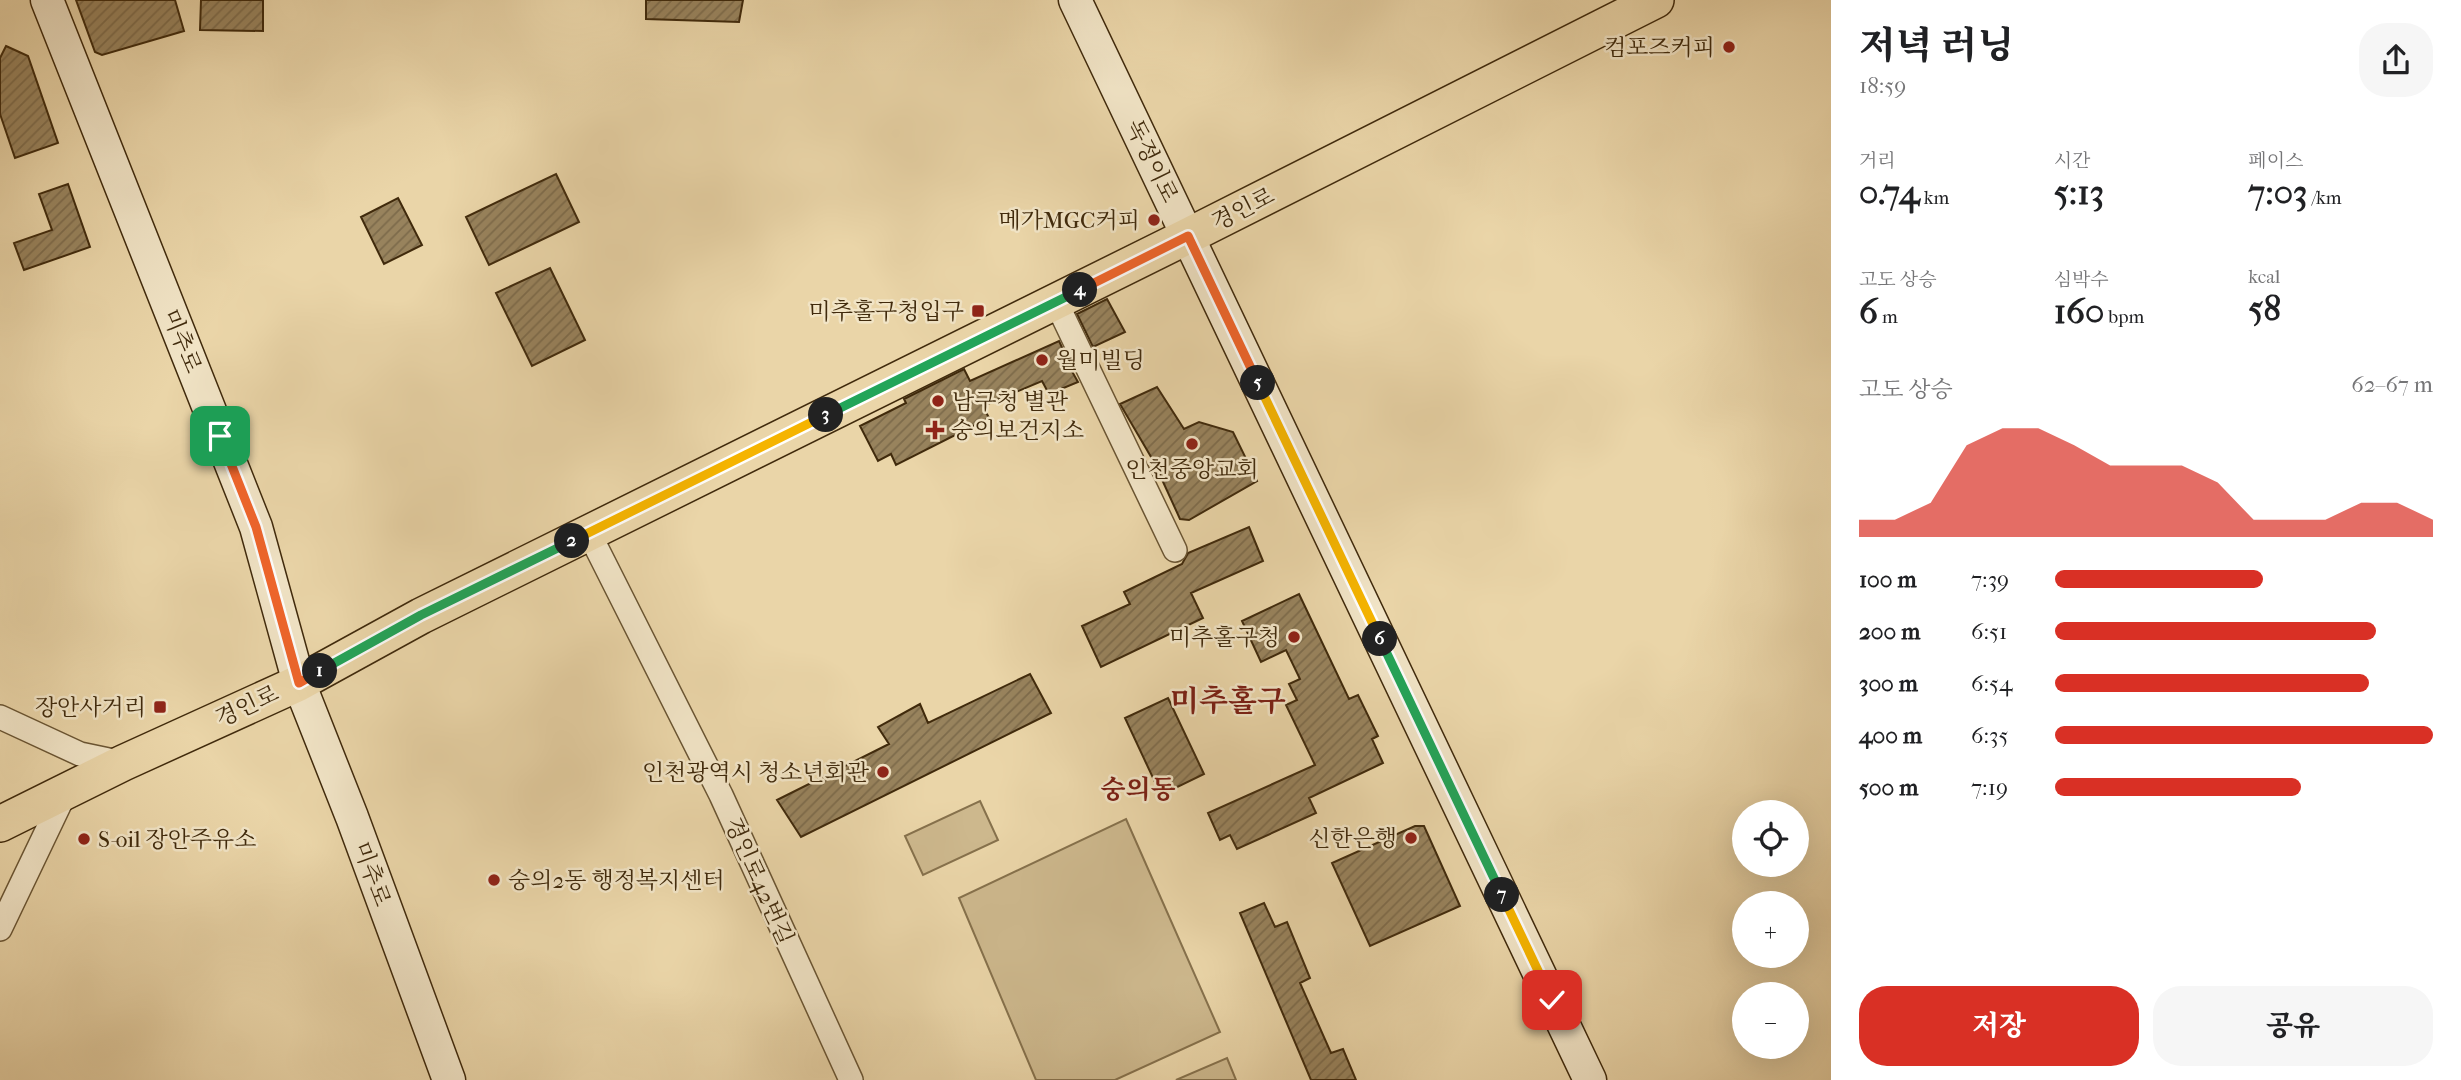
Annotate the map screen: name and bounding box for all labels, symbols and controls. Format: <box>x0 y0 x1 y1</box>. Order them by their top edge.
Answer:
text: 저녁 러닝 <box>1859 23 2014 68</box>
button: share <box>2359 23 2433 97</box>
place label: 컴포즈커피 <box>1604 34 1715 61</box>
marker: 컴포즈커피 <box>1721 39 1737 55</box>
text: 18:59 <box>1859 72 1906 99</box>
street label: 독정이로 <box>1120 115 1184 207</box>
text: 거리 <box>1859 150 1896 172</box>
text: 시간 <box>2054 150 2090 172</box>
text: 페이스 <box>2248 150 2303 172</box>
text: 0.74 <box>1859 172 1920 213</box>
text: 5:13 <box>2054 172 2104 213</box>
text: 7:03 <box>2248 172 2307 213</box>
street label: 경인로 <box>1207 182 1279 236</box>
text: km <box>1920 187 1949 209</box>
text: /km <box>2307 187 2342 209</box>
place label: 메가MGC커피 <box>999 207 1140 234</box>
marker: 메가MGC커피 <box>1146 212 1162 228</box>
text: kcal <box>2248 266 2280 288</box>
text: 고도 상승 <box>1859 269 1937 291</box>
text: 심박수 <box>2054 269 2109 291</box>
pin: 4 <box>1062 272 1098 308</box>
text: 4 <box>1074 278 1085 300</box>
text: 58 <box>2248 288 2281 329</box>
text: 6 <box>1859 291 1878 332</box>
text: 160 <box>2054 291 2104 332</box>
place label: 미추홀구청입구 <box>808 298 964 325</box>
marker: 미추홀구청입구 <box>970 303 986 319</box>
street label: 미추로 <box>157 305 207 377</box>
text: m <box>1878 306 1898 328</box>
text: bpm <box>2104 306 2144 328</box>
place label: 월미빌딩 <box>1056 347 1145 374</box>
marker: 월미빌딩 <box>1034 352 1050 368</box>
pin: 5 <box>1240 366 1276 400</box>
text: 5 <box>1253 371 1262 393</box>
text: 62–67 m <box>2351 371 2433 398</box>
text: 고도 상승 <box>1859 376 1953 403</box>
place label: 남구청 별관 <box>952 388 1069 415</box>
marker: 남구청 별관 <box>930 393 946 409</box>
pin: 3 <box>808 398 844 432</box>
text: 3 <box>822 403 829 425</box>
pin <box>190 406 250 466</box>
icon: arrive <box>201 417 239 455</box>
place label: 숭의보건지소 <box>951 417 1084 444</box>
marker: 숭의보건지소 <box>925 420 945 440</box>
marker: 인천중앙교회 <box>1184 436 1200 452</box>
place label: 인천중앙교회 <box>1125 456 1259 483</box>
pin: 2 <box>554 524 590 558</box>
text: 2 <box>567 529 576 551</box>
text: 100 m <box>1859 566 1917 593</box>
text: 7:39 <box>1971 566 2009 593</box>
text: 200 m <box>1859 618 1920 645</box>
text: 6:51 <box>1971 618 2007 645</box>
pin: 6 <box>1362 622 1398 656</box>
place label: 미추홀구청 <box>1169 624 1280 651</box>
text: 6 <box>1374 627 1385 649</box>
marker: 미추홀구청 <box>1286 629 1302 645</box>
pin: 1 <box>302 654 338 688</box>
text: 1 <box>316 659 323 681</box>
text: 300 m <box>1859 670 1918 697</box>
text: 6:54 <box>1971 670 2013 697</box>
street label: 경인로 <box>211 680 283 732</box>
district label: 미추홀구 <box>1170 684 1286 719</box>
place label: 장안사거리 <box>35 694 146 721</box>
marker: 장안사거리 <box>152 699 168 715</box>
text: 400 m <box>1859 722 1922 749</box>
text: 6:35 <box>1971 722 2008 749</box>
place label: 인천광역시 청소년회관 <box>642 759 870 786</box>
marker: 인천광역시 청소년회관 <box>875 764 891 780</box>
district label: 숭의동 <box>1100 774 1176 805</box>
text: 500 m <box>1859 774 1918 801</box>
text: 7:19 <box>1971 774 2008 801</box>
map controls <box>1732 800 1809 1059</box>
button: locate <box>1732 800 1809 877</box>
street label: 경인로42번길 <box>719 813 799 949</box>
place label: 신한은행 <box>1308 825 1397 852</box>
place label: S-oil 장안주유소 <box>98 826 257 853</box>
marker: 신한은행 <box>1403 830 1419 846</box>
marker: S-oil 장안주유소 <box>76 831 92 847</box>
street label: 미추로 <box>348 838 396 910</box>
place label: 숭의2동 행정복지센터 <box>508 867 725 894</box>
marker: 숭의2동 행정복지센터 <box>486 872 502 888</box>
pin: 7 <box>1484 878 1520 912</box>
text: 7 <box>1497 883 1506 905</box>
button: + <box>1732 891 1809 968</box>
pin <box>1522 970 1582 1030</box>
icon: check <box>1533 981 1571 1019</box>
button: − <box>1732 982 1809 1059</box>
button: 저장 <box>1859 986 2139 1066</box>
button: 공유 <box>2153 986 2433 1066</box>

